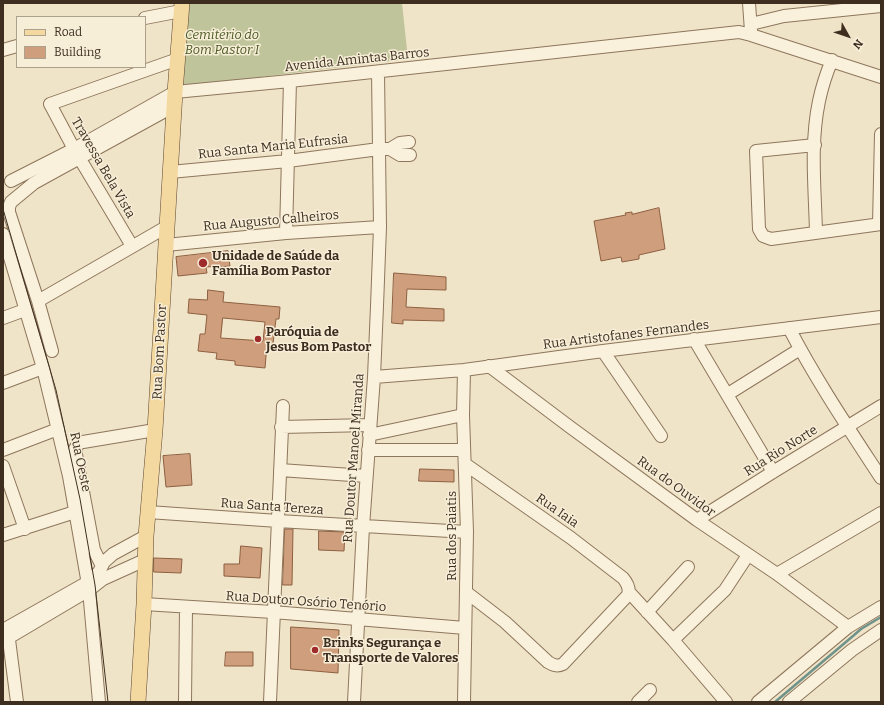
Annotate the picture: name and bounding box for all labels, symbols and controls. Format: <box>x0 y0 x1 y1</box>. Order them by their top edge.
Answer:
legend <box>16 16 146 68</box>
north arrow <box>828 16 868 56</box>
text: Road <box>54 25 82 39</box>
park label: Cemitério do Bom Pastor I <box>185 27 259 58</box>
text: N <box>850 37 865 51</box>
text: Building <box>54 45 101 59</box>
street label: Avenida Amintas Barros <box>284 45 430 75</box>
street label: Travessa Bela Vista <box>68 115 138 221</box>
street label: Rua Santa Maria Eufrasia <box>197 131 349 163</box>
street label: Rua Augusto Calheiros <box>202 207 340 235</box>
place label: Unidade de Saúde da Família Bom Pastor <box>212 248 339 279</box>
marker: Unidade de Saúde da Família Bom Pastor <box>197 257 209 269</box>
street label: Rua Bom Pastor <box>150 304 170 400</box>
street label: Rua Artistofanes Fernandes <box>542 317 710 353</box>
place label: Paróquia de Jesus Bom Pastor <box>266 324 371 355</box>
marker: Paróquia de Jesus Bom Pastor <box>253 334 263 344</box>
street label: Rua Doutor Manoel Miranda <box>340 373 368 543</box>
street label: Rua Rio Norte <box>742 422 820 480</box>
street label: Rua Oeste <box>66 431 94 493</box>
street label: Rua do Ouvidor <box>634 453 718 521</box>
street label: Rua dos Paiatis <box>444 491 460 581</box>
street label: Rua Iaia <box>533 491 581 531</box>
street label: Rua Santa Tereza <box>220 496 324 518</box>
street label: Rua Doutor Osório Tenório <box>225 589 387 615</box>
place label: Brinks Segurança e Transporte de Valores <box>323 635 458 666</box>
marker: Brinks Segurança e Transporte de Valores <box>310 645 320 655</box>

